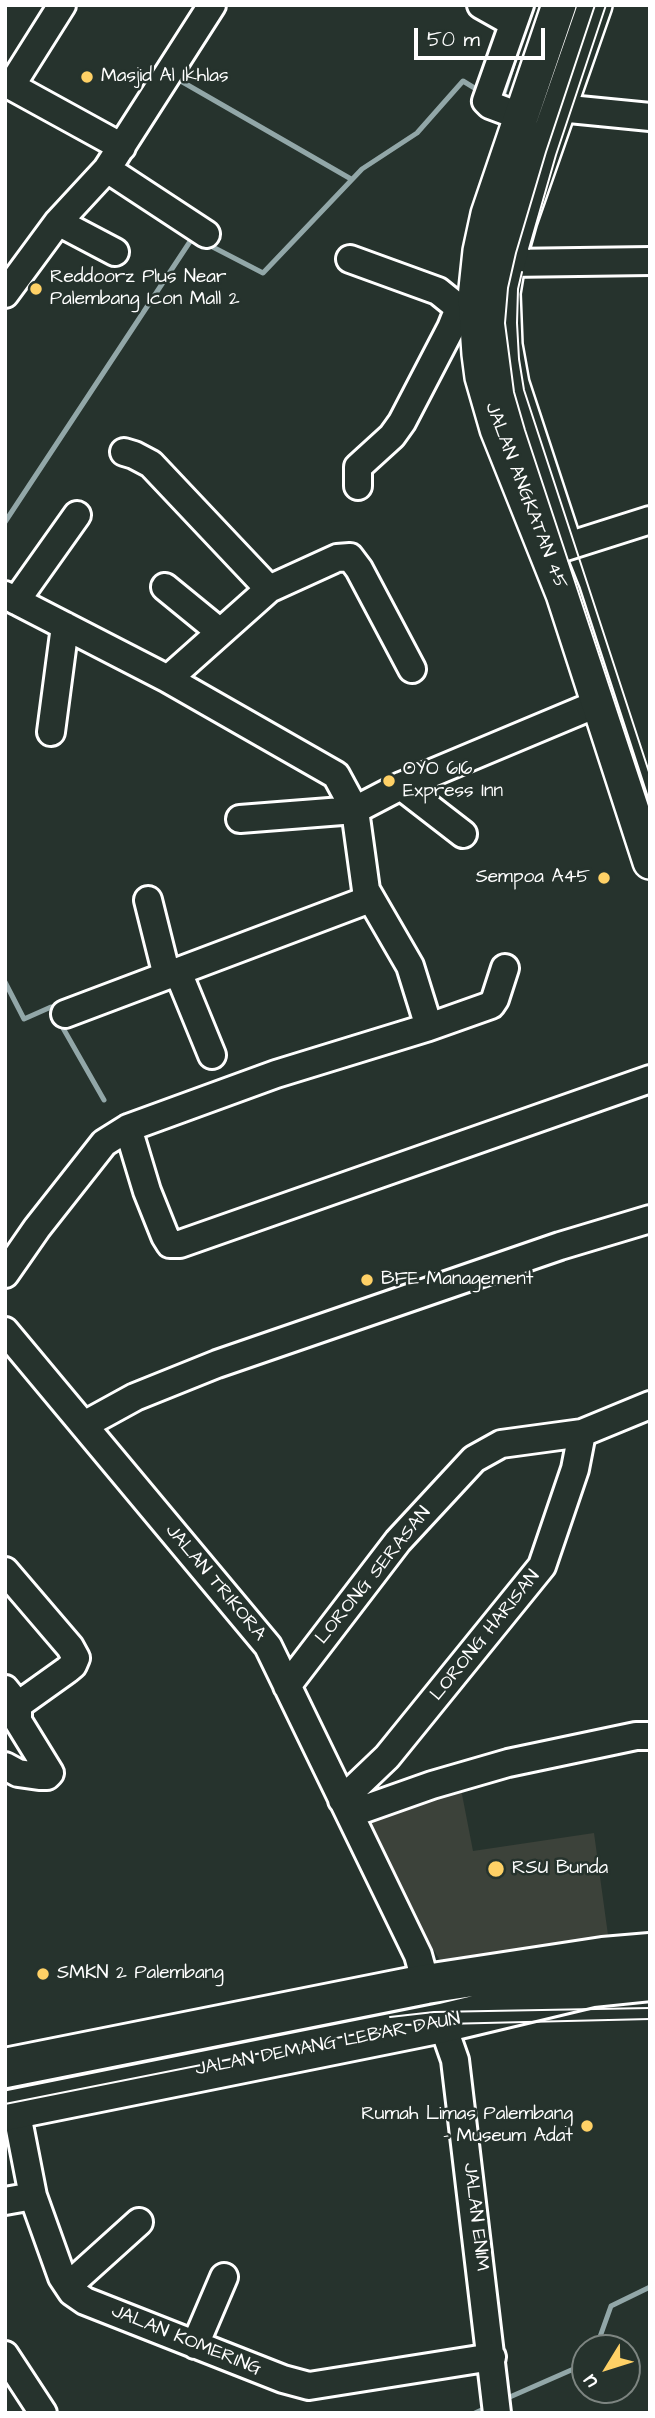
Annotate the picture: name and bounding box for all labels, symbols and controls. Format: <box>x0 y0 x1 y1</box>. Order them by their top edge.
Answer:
scale bar <box>417 14 548 58</box>
text: 50 m <box>427 25 480 54</box>
place label: Masjid Al Ikhlas <box>101 66 228 88</box>
marker: Masjid Al Ikhlas <box>79 69 95 85</box>
place label: Reddoorz Plus Near Palembang Icon Mall 2 <box>50 267 240 311</box>
marker: Reddoorz Plus Near Palembang Icon Mall 2 <box>28 281 44 297</box>
street label: JALAN ANGKATAN 45 <box>479 400 571 592</box>
place label: OYO 616 Express Inn <box>403 759 503 803</box>
marker: OYO 616 Express Inn <box>381 773 397 789</box>
place label: Sempoa A45 <box>476 867 590 889</box>
marker: Sempoa A45 <box>596 870 612 886</box>
place label: BFE Management <box>381 1269 533 1291</box>
marker: BFE Management <box>359 1272 375 1288</box>
street label: LORONG SERASAN <box>312 1503 436 1649</box>
street label: JALAN TRIKORA <box>160 1520 270 1646</box>
street label: LORONG HARISAN <box>426 1566 546 1706</box>
place label: RSU Bunda <box>512 1858 608 1880</box>
marker: RSU Bunda <box>486 1859 506 1879</box>
place label: SMKN 2 Palembang <box>57 1963 224 1985</box>
marker: SMKN 2 Palembang <box>35 1966 51 1982</box>
street label: JALAN DEMANG LEBAR DAUN <box>194 2008 462 2082</box>
place label: Rumah Limas Palembang - Museum Adat <box>361 2104 573 2148</box>
marker: Rumah Limas Palembang - Museum Adat <box>579 2118 595 2134</box>
street label: JALAN ENIM <box>457 2162 493 2272</box>
street label: JALAN KOMERING <box>108 2301 264 2381</box>
north arrow <box>571 2334 641 2404</box>
text: U <box>577 2368 605 2394</box>

